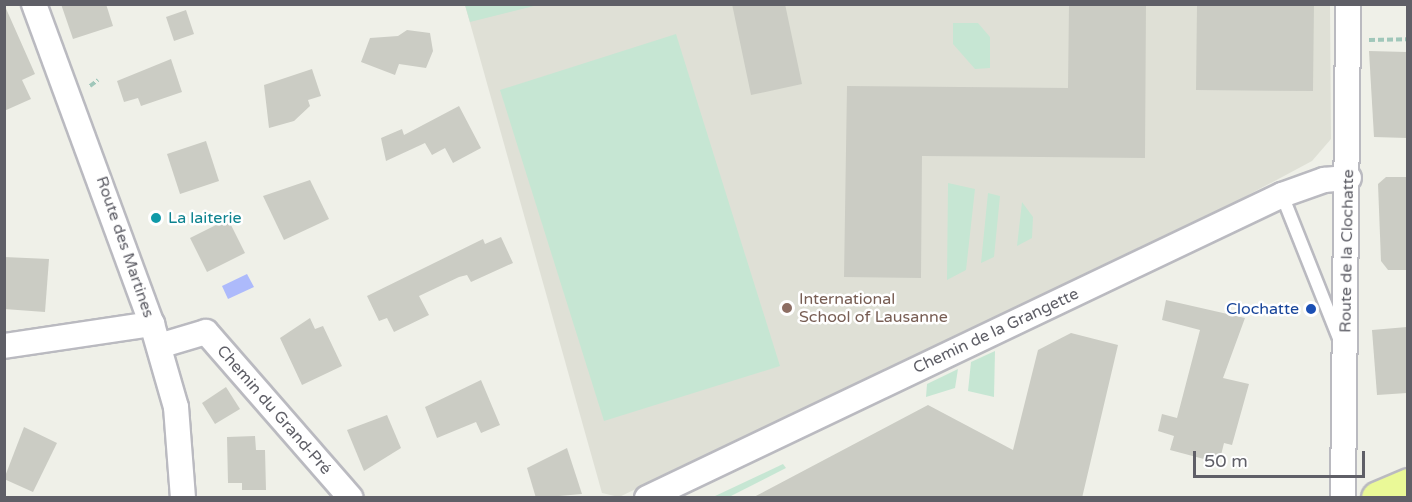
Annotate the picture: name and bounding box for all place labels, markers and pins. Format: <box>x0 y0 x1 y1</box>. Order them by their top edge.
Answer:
place label: La laiterie <box>168 208 242 228</box>
marker: La laiterie <box>149 211 163 225</box>
place label: International School of Lausanne <box>799 289 948 327</box>
place label: Clochatte <box>1226 299 1299 319</box>
marker: International School of Lausanne <box>780 301 794 315</box>
marker: Clochatte <box>1304 302 1318 316</box>

